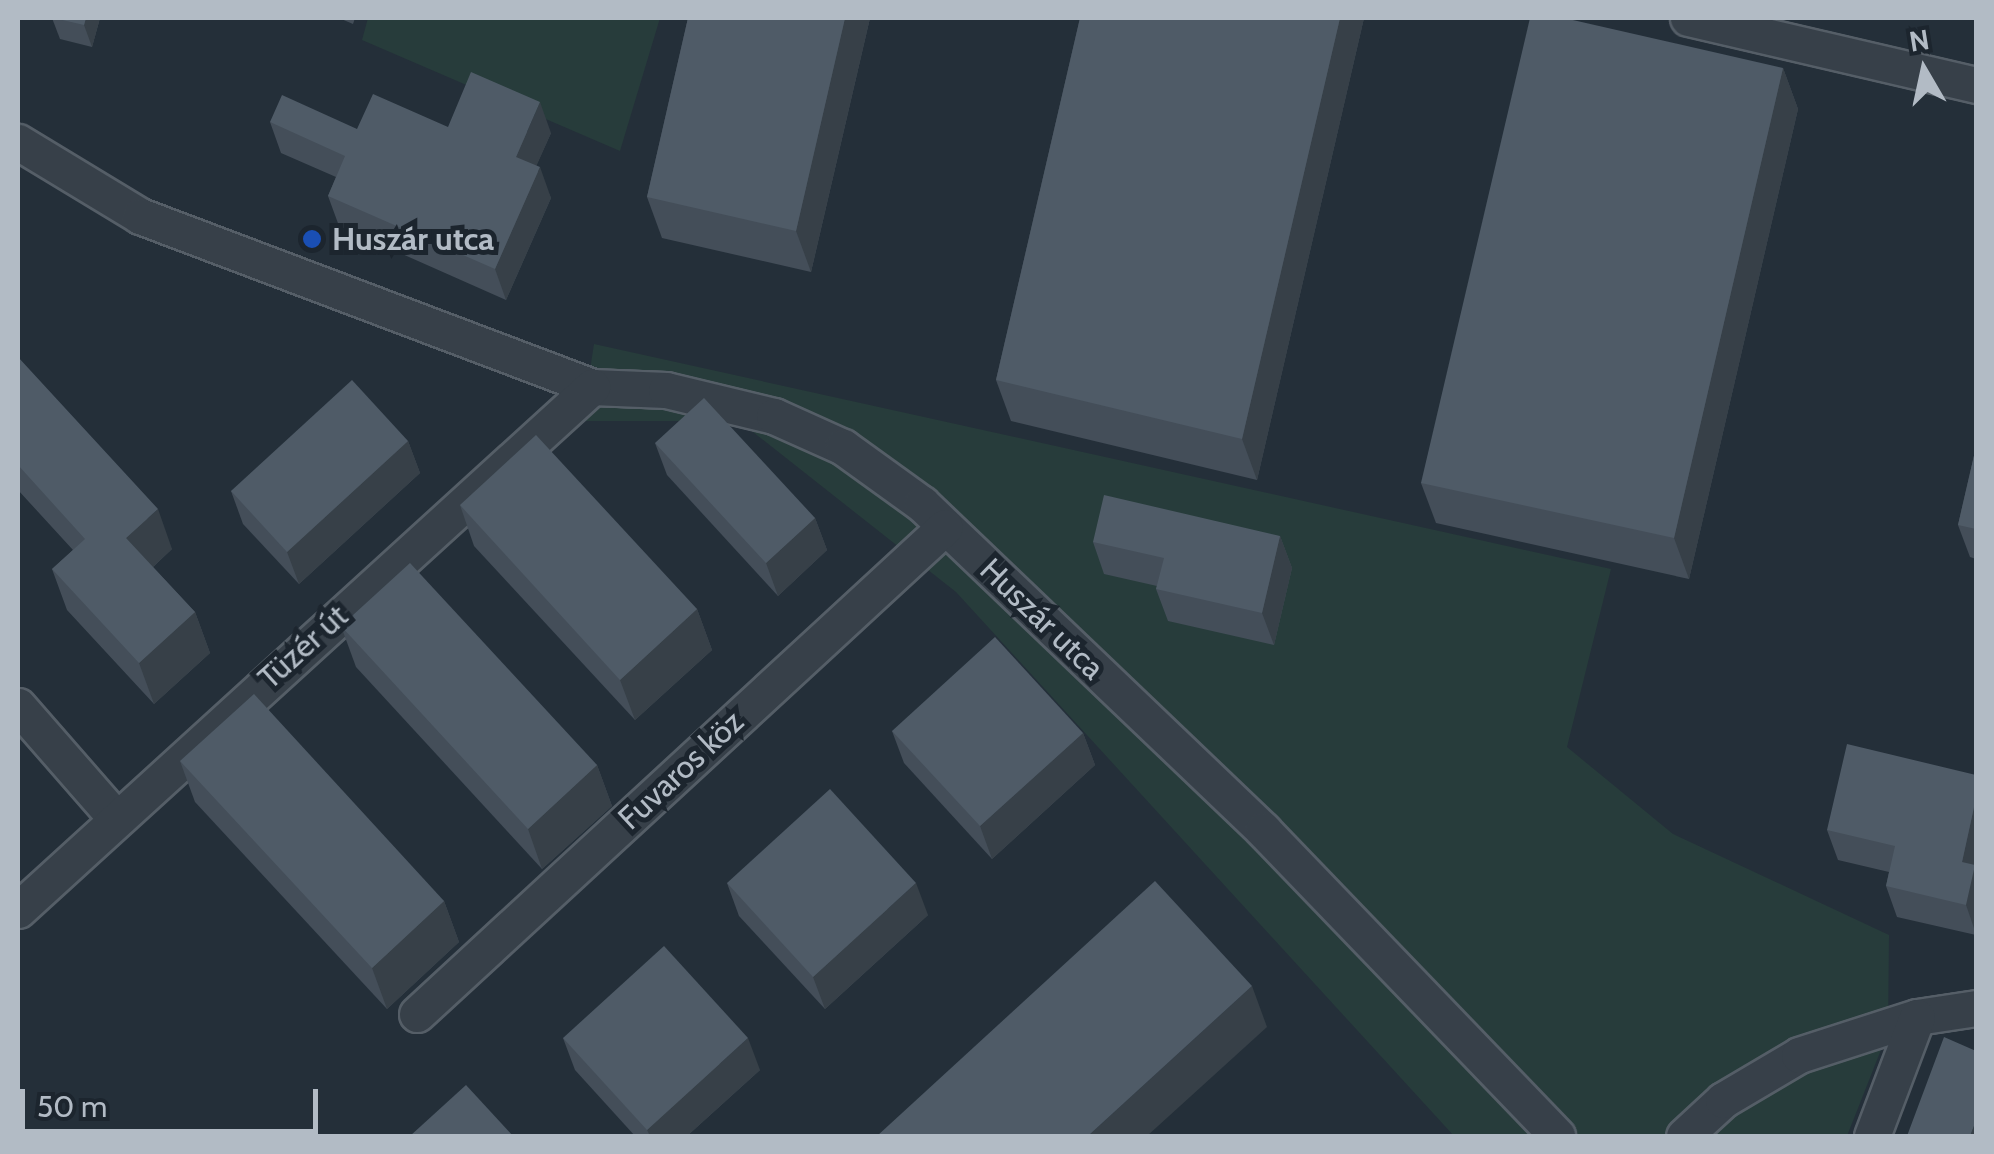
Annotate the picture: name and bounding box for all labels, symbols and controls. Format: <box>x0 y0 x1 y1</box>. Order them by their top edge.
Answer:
north arrow <box>1874 20 1974 120</box>
text: N <box>1907 22 1932 59</box>
place label: Huszár utca <box>332 220 494 258</box>
marker: Huszár utca <box>301 228 323 250</box>
street label: Huszár utca <box>972 551 1112 687</box>
street label: Tüzér út <box>250 597 356 697</box>
street label: Fuvaros köz <box>611 702 751 838</box>
scale bar <box>25 1069 322 1131</box>
text: 50 m <box>37 1088 107 1125</box>

